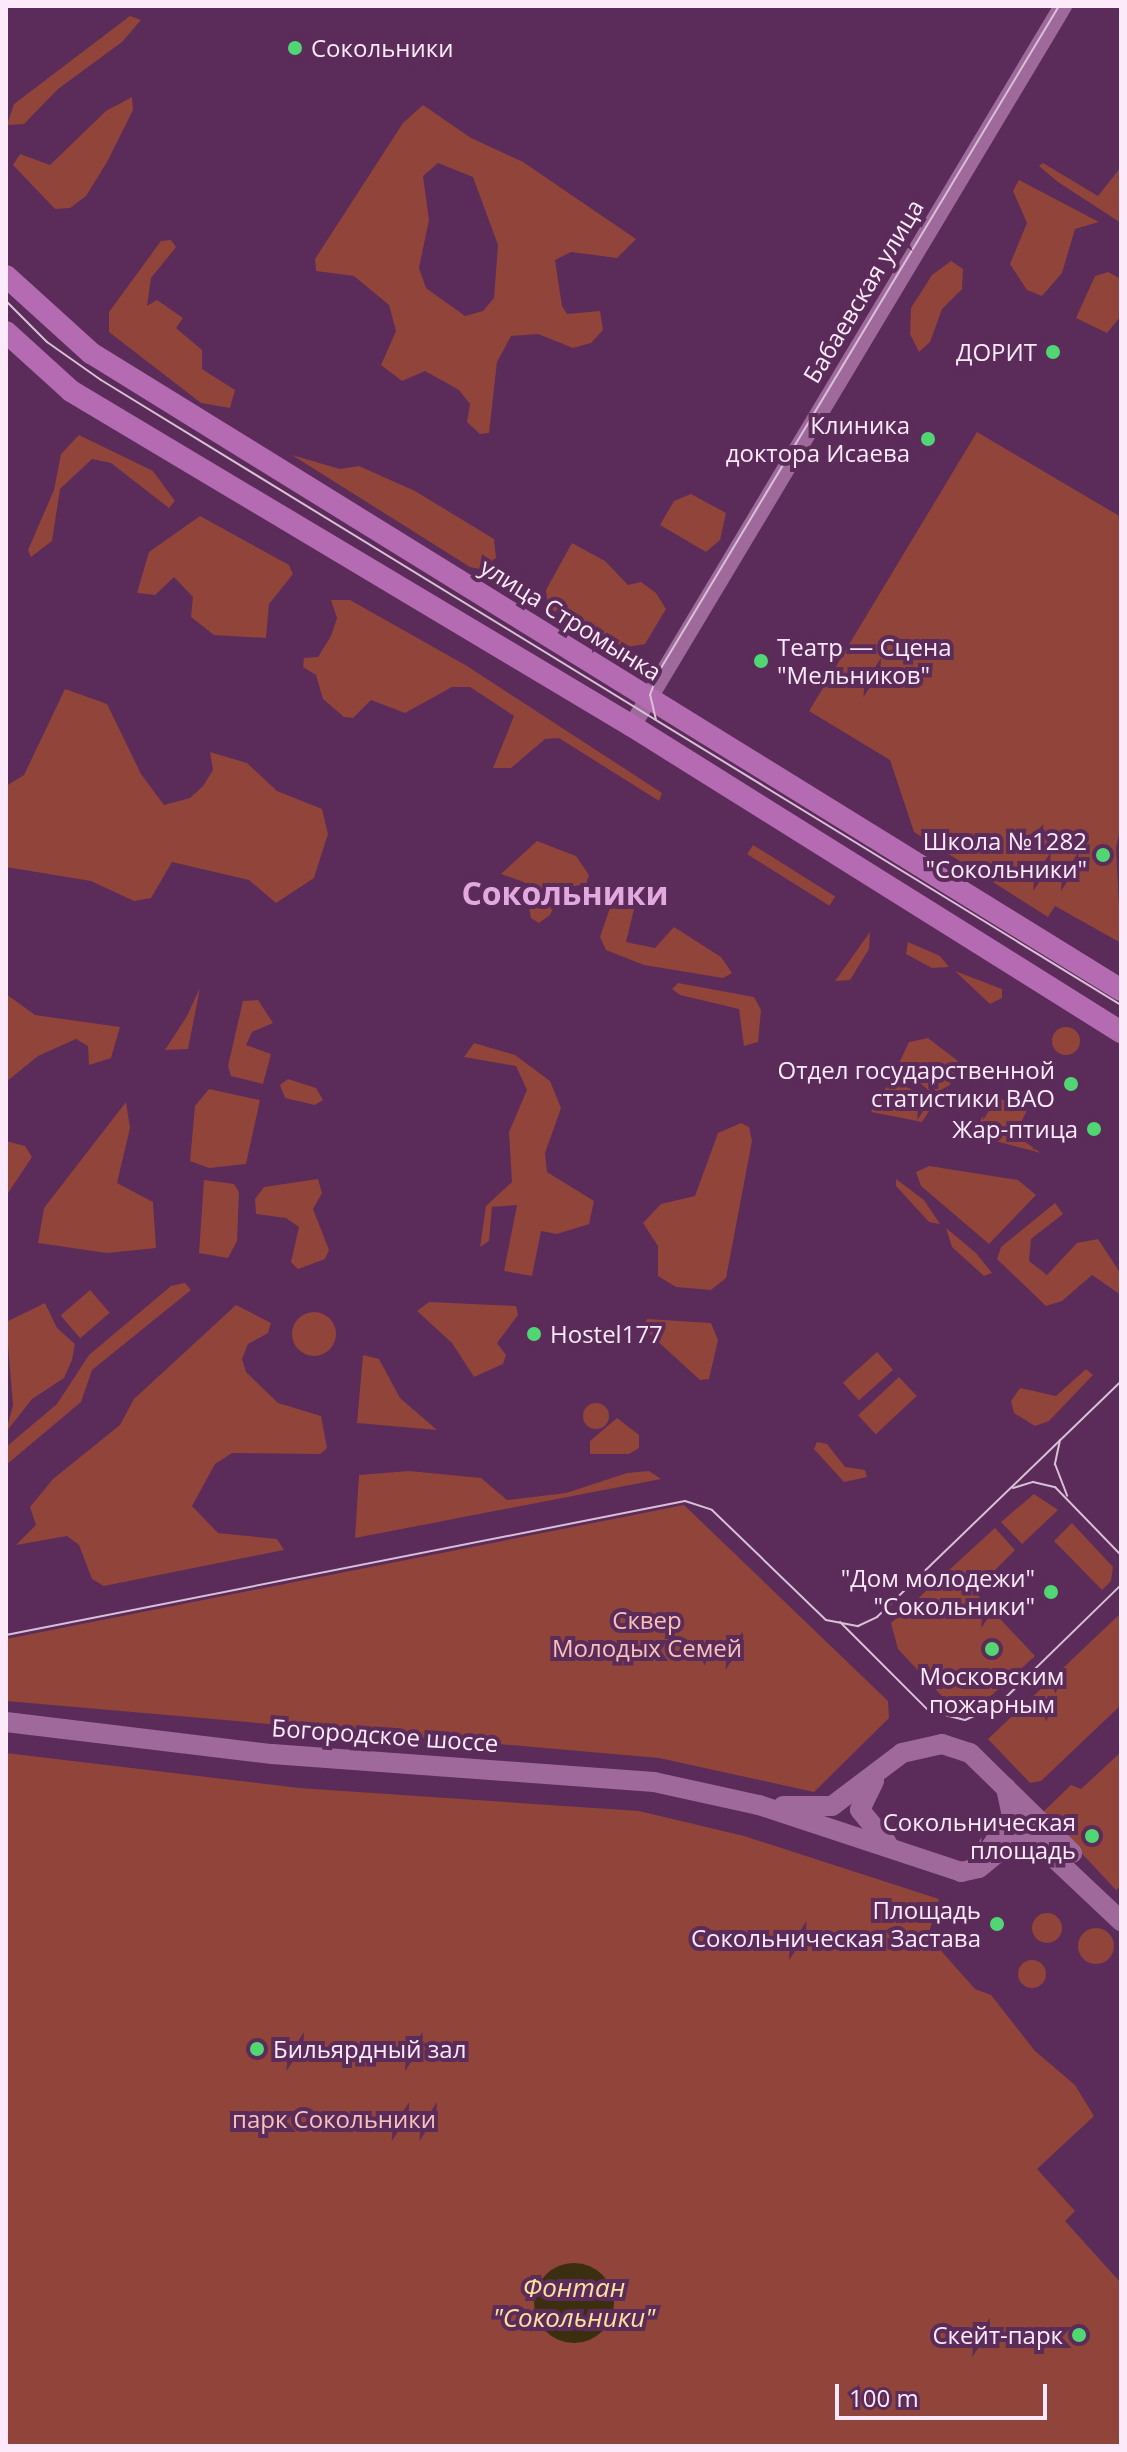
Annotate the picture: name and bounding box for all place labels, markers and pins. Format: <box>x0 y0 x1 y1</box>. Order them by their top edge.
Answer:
place label: Сокольники <box>311 34 453 62</box>
marker: Сокольники <box>286 39 304 57</box>
place label: ДОРИТ <box>956 338 1037 366</box>
marker: ДОРИТ <box>1044 343 1062 361</box>
place label: Клиника доктора Исаева <box>726 411 910 467</box>
marker: Клиника доктора Исаева <box>917 428 939 450</box>
place label: Театр — Сцена "Мельников" <box>777 633 952 689</box>
marker: Театр — Сцена "Мельников" <box>752 652 770 670</box>
place label: Школа №1282 "Сокольники" <box>923 827 1087 883</box>
marker: Школа №1282 "Сокольники" <box>1094 846 1112 864</box>
place label: Отдел государственной статистики ВАО <box>778 1056 1055 1112</box>
marker: Отдел государственной статистики ВАО <box>1062 1075 1080 1093</box>
place label: Жар-птица <box>952 1115 1078 1143</box>
marker: Жар-птица <box>1085 1120 1103 1138</box>
place label: Hostel177 <box>550 1320 663 1348</box>
marker: Hostel177 <box>525 1325 543 1343</box>
place label: "Дом молодежи" "Сокольники" <box>841 1564 1035 1620</box>
marker: "Дом молодежи" "Сокольники" <box>1042 1583 1060 1601</box>
marker: Московским пожарным <box>983 1640 1001 1658</box>
place label: Московским пожарным <box>920 1662 1064 1718</box>
place label: Сокольническая площадь <box>883 1808 1076 1864</box>
marker: Сокольническая площадь <box>1083 1827 1101 1845</box>
place label: Площадь Сокольническая Застава <box>691 1896 981 1952</box>
marker: Площадь Сокольническая Застава <box>988 1915 1006 1933</box>
place label: Бильярдный зал <box>273 2035 466 2063</box>
marker: Бильярдный зал <box>248 2040 266 2058</box>
place label: Скейт-парк <box>932 2321 1063 2349</box>
marker: Скейт-парк <box>1070 2326 1088 2344</box>

